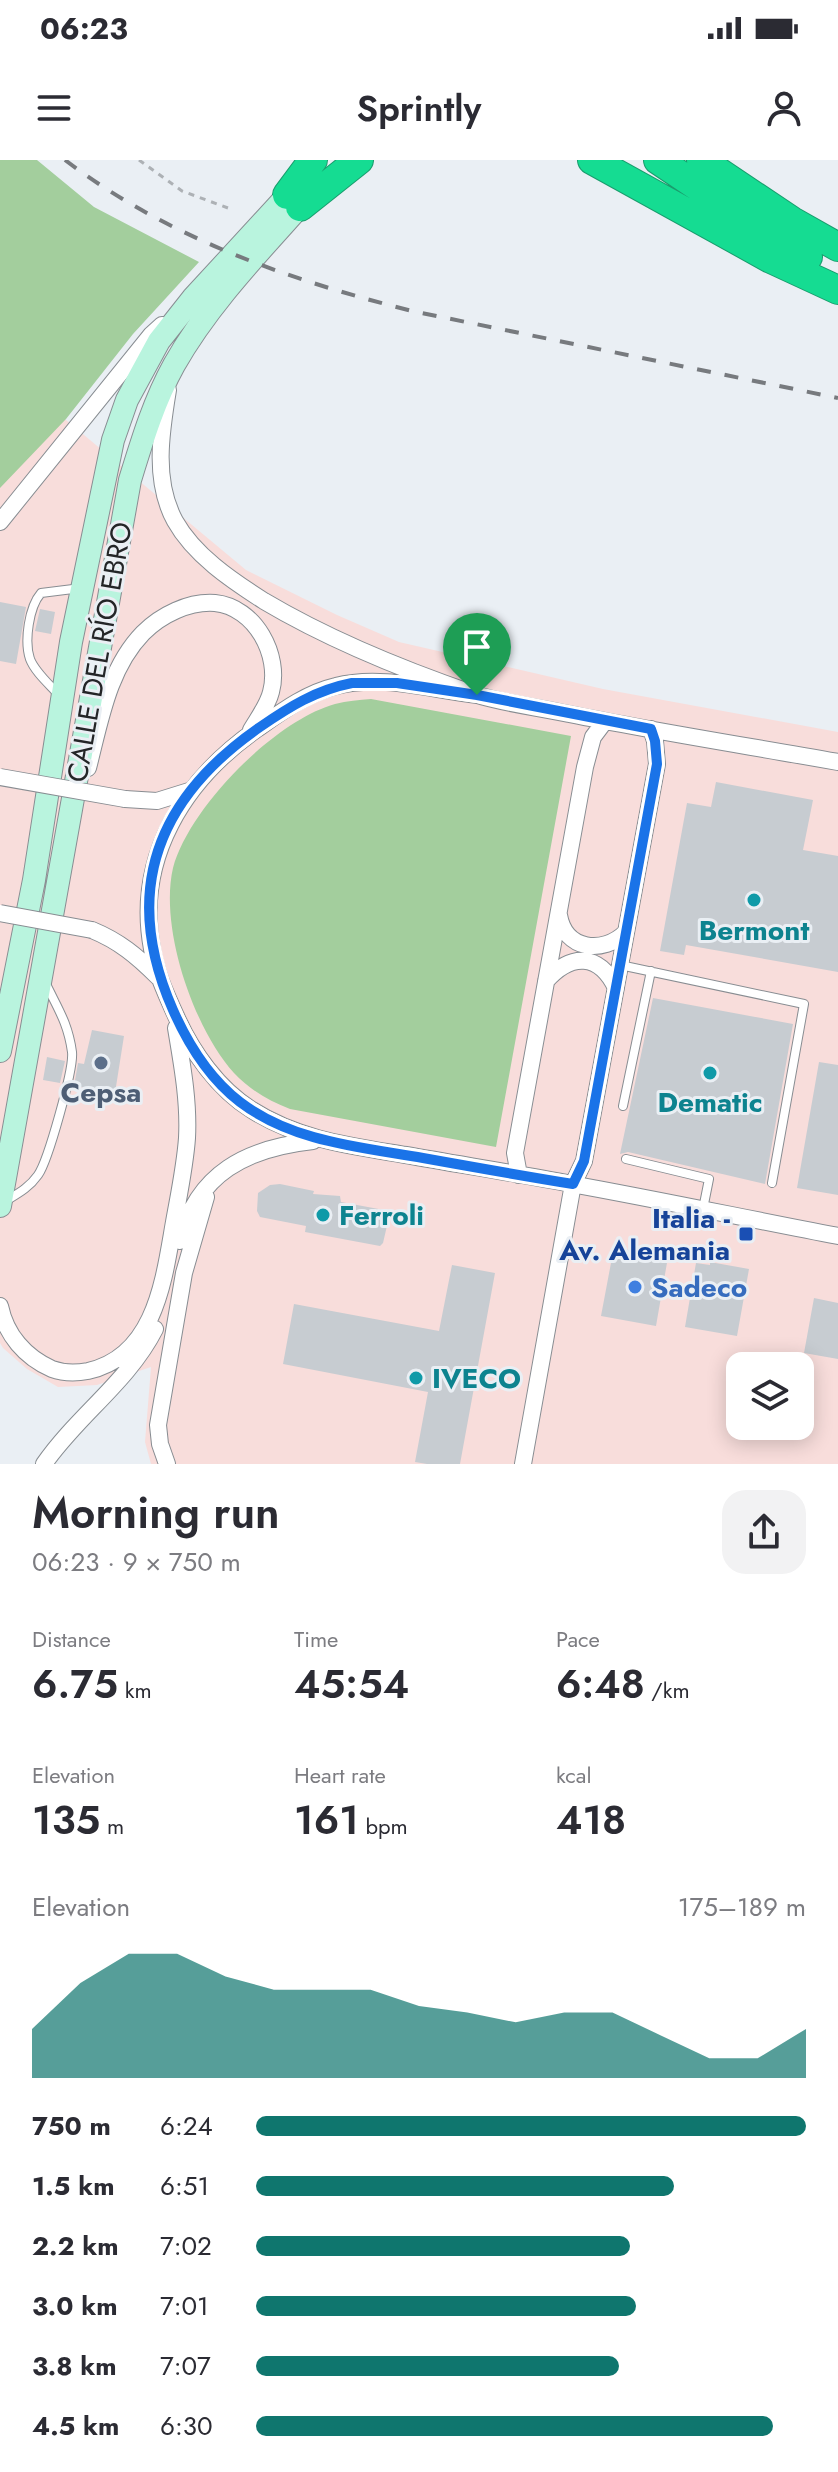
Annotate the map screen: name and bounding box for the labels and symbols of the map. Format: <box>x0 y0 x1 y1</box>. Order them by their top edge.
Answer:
street label: CALLE DEL RÍO EBRO <box>56 519 143 785</box>
pin <box>443 613 511 695</box>
marker: Bermont <box>745 891 763 909</box>
place label: Bermont <box>699 910 809 951</box>
marker: Cepsa <box>92 1054 110 1072</box>
marker: Dematic <box>701 1064 719 1082</box>
place label: Cepsa <box>61 1072 141 1113</box>
place label: Dematic <box>657 1082 763 1123</box>
place label: Ferroli <box>339 1195 424 1236</box>
place label: Italia - Av. Alemania <box>558 1198 731 1271</box>
marker: Ferroli <box>314 1206 332 1224</box>
marker: Italia - Av. Alemania <box>737 1225 755 1243</box>
place label: Sadeco <box>651 1267 747 1308</box>
marker: Sadeco <box>626 1278 644 1296</box>
place label: IVECO <box>432 1358 521 1399</box>
marker: IVECO <box>407 1369 425 1387</box>

